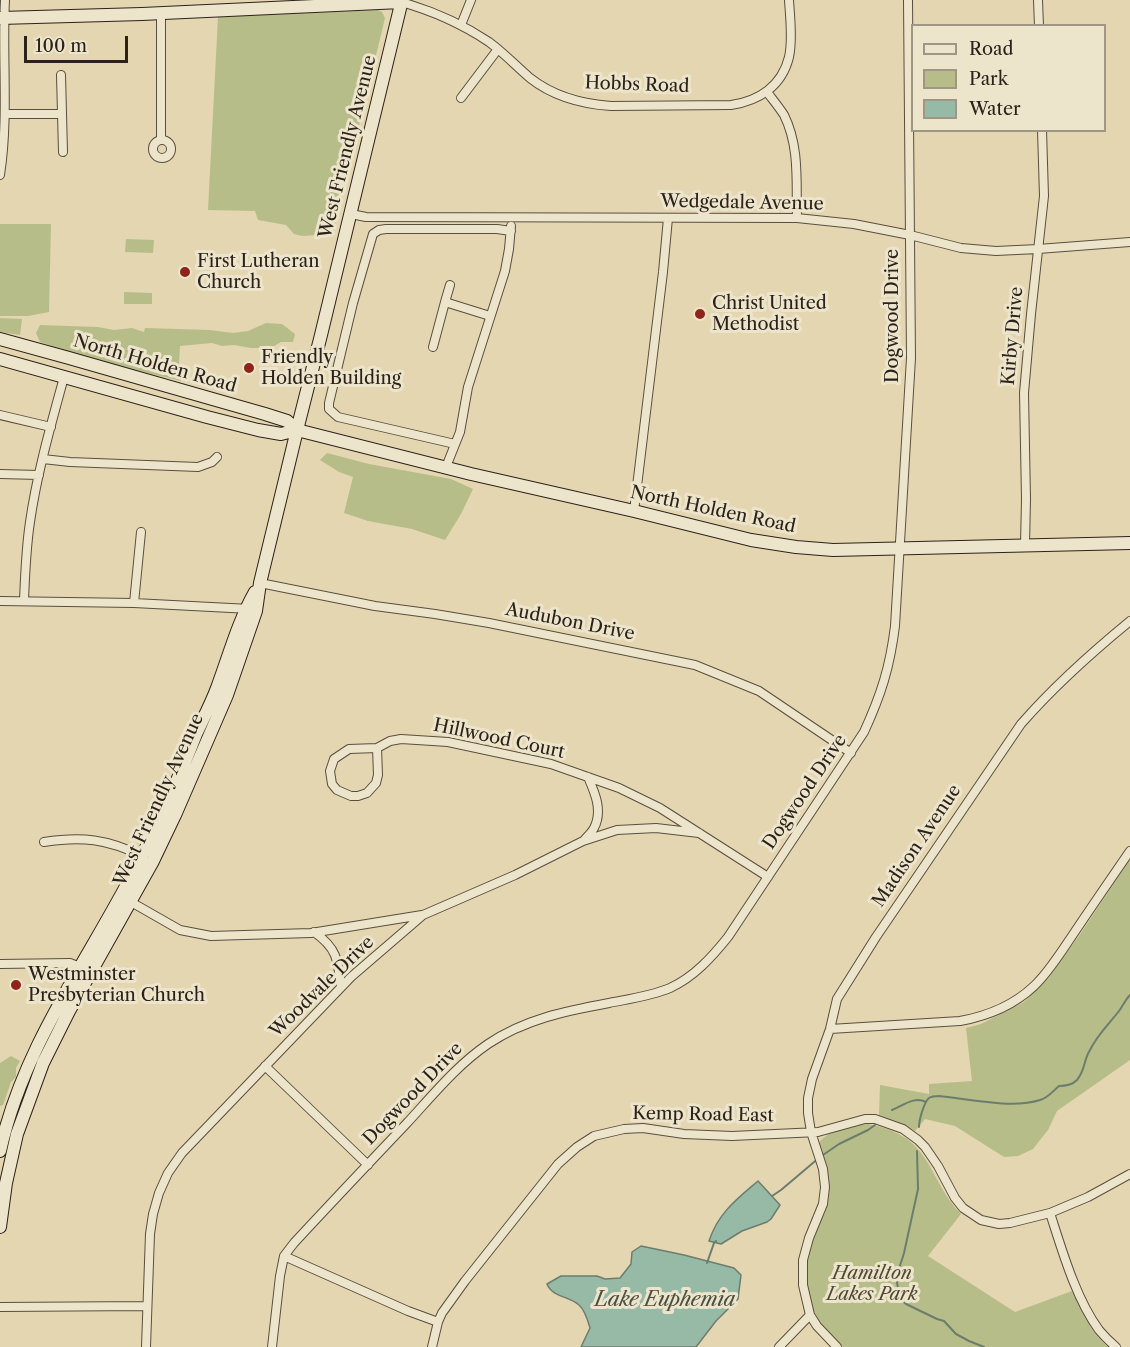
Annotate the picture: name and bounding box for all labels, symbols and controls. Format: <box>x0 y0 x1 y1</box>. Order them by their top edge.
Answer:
scale bar <box>27 24 130 62</box>
legend <box>911 24 1106 132</box>
text: 100 m <box>35 35 87 57</box>
text: Road <box>969 38 1014 60</box>
street label: West Friendly Avenue <box>315 53 381 241</box>
text: Park <box>969 68 1008 90</box>
street label: Hobbs Road <box>584 72 690 98</box>
text: Water <box>969 98 1021 120</box>
street label: Wedgedale Avenue <box>660 191 824 215</box>
street label: Dogwood Drive <box>882 249 904 383</box>
place label: First Lutheran Church <box>197 251 319 294</box>
marker: First Lutheran Church <box>178 265 192 279</box>
street label: Kirby Drive <box>998 286 1028 386</box>
place label: Christ United Methodist <box>712 293 827 336</box>
marker: Christ United Methodist <box>693 307 707 321</box>
street label: North Holden Road <box>71 330 239 398</box>
place label: Friendly Holden Building <box>261 347 401 389</box>
marker: Friendly Holden Building <box>242 361 256 375</box>
street label: North Holden Road <box>628 482 798 538</box>
street label: Audubon Drive <box>504 599 636 645</box>
street label: West Friendly Avenue <box>109 710 209 890</box>
street label: Hillwood Court <box>431 715 567 763</box>
street label: Dogwood Drive <box>759 730 851 854</box>
street label: Madison Avenue <box>868 781 966 911</box>
street label: Woodvale Drive <box>265 932 379 1042</box>
place label: Westminster Presbyterian Church <box>28 964 205 1006</box>
marker: Westminster Presbyterian Church <box>9 978 23 992</box>
street label: Dogwood Drive <box>359 1038 467 1150</box>
street label: Kemp Road East <box>632 1103 774 1127</box>
park label: Hamilton Lakes Park <box>827 1263 917 1306</box>
water label: Lake Euphemia <box>594 1288 736 1312</box>

